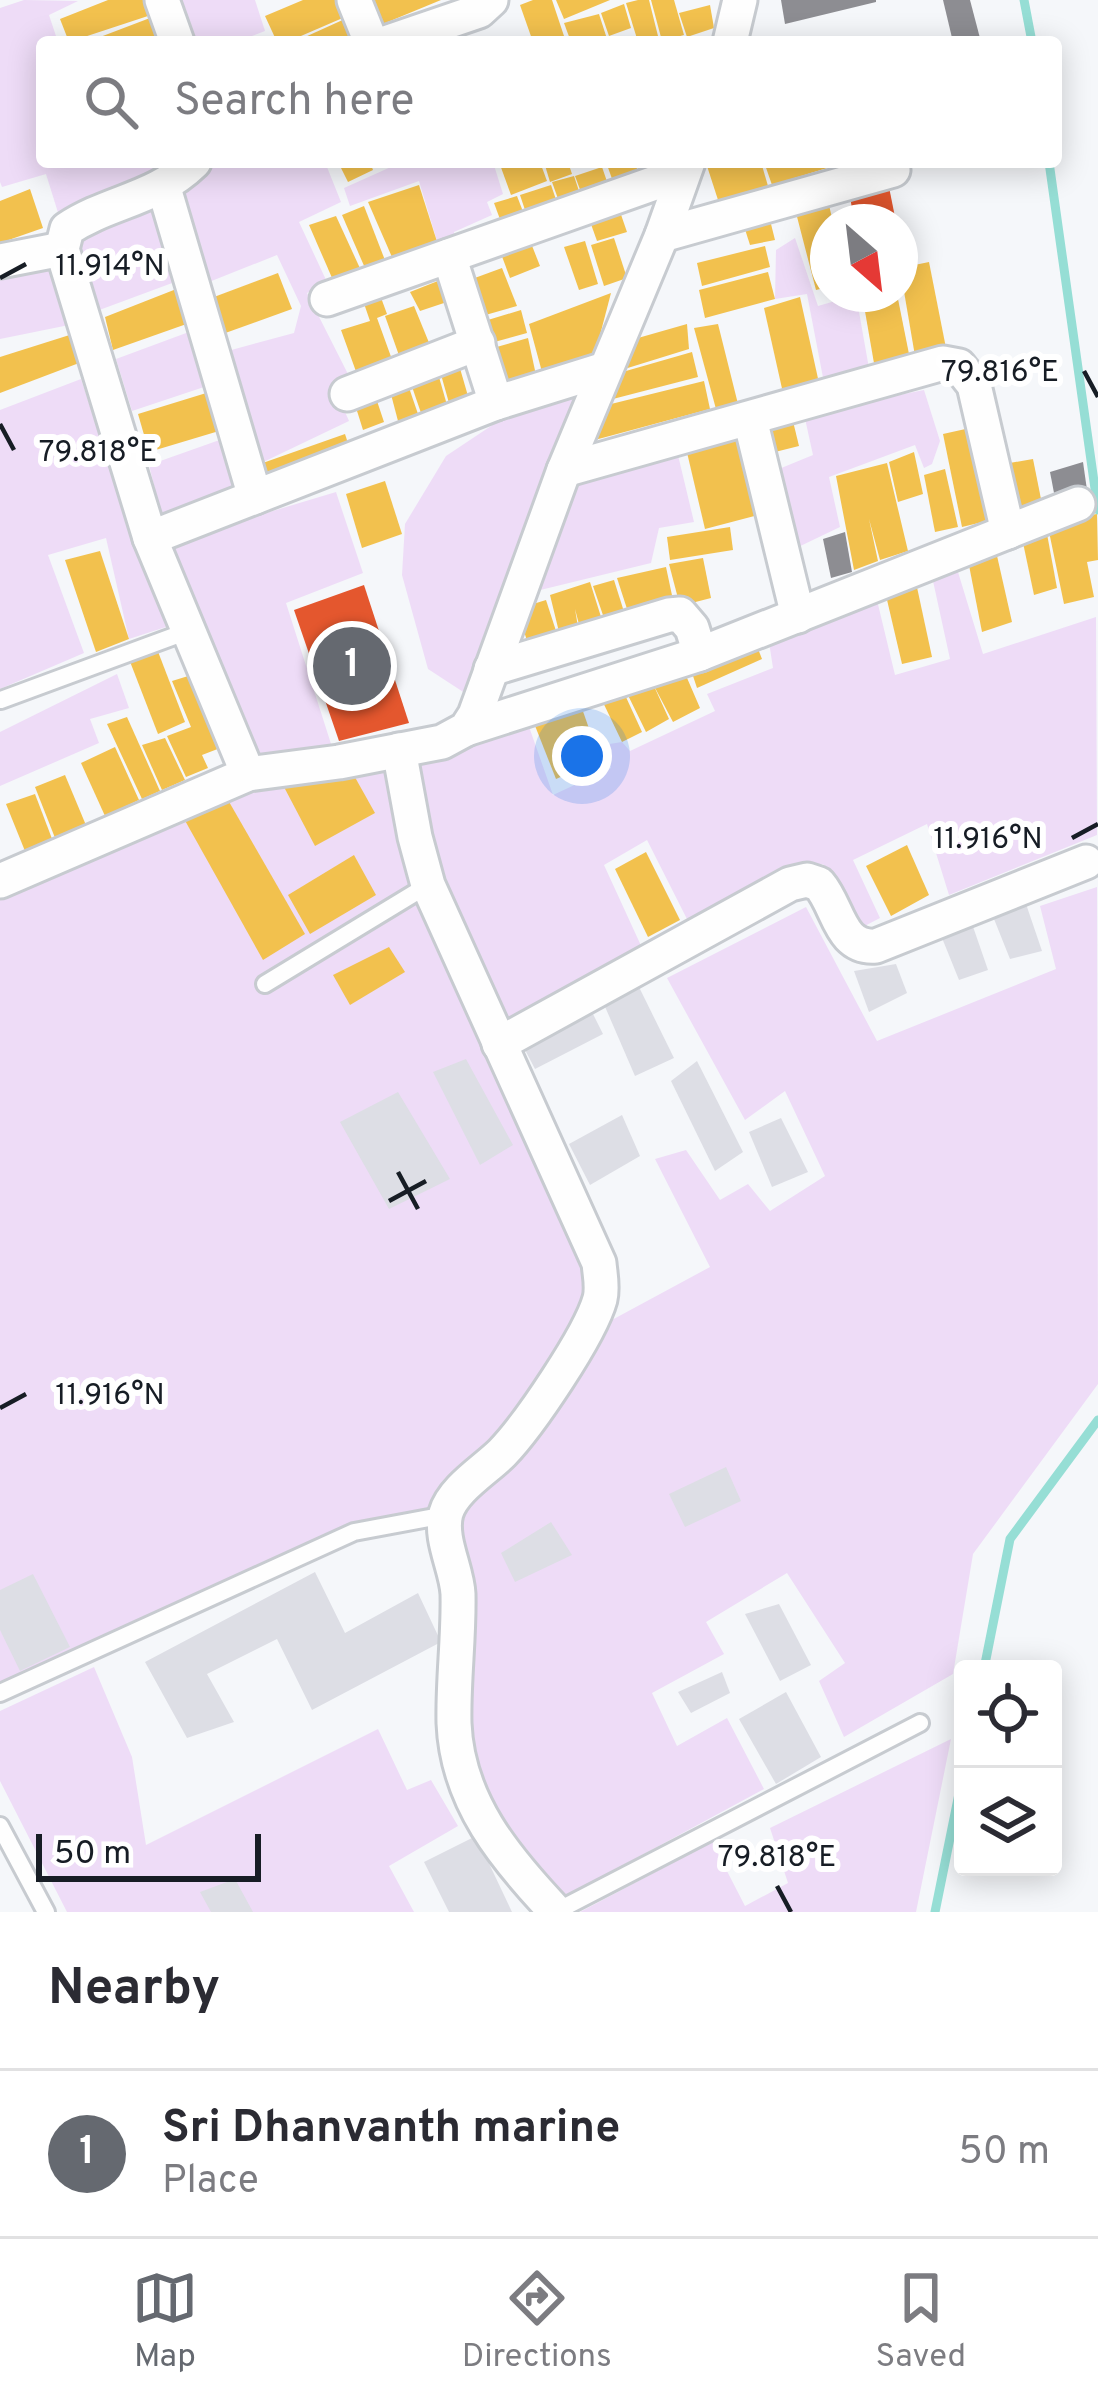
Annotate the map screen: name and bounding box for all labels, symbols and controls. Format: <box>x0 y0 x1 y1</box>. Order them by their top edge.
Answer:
search box <box>36 36 1062 168</box>
icon: search <box>78 69 144 135</box>
text: Search here <box>174 74 414 131</box>
north arrow <box>810 204 918 312</box>
text: 11.914°N <box>55 249 165 286</box>
text: 79.816°E <box>941 355 1059 392</box>
text: 79.818°E <box>39 435 157 472</box>
pin: 1 <box>313 621 391 711</box>
your location <box>552 726 612 786</box>
text: 11.916°N <box>933 822 1043 859</box>
text: 11.916°N <box>55 1378 165 1415</box>
map controls <box>954 1660 1062 1876</box>
button: locate <box>954 1660 1062 1768</box>
button: layers <box>954 1768 1062 1876</box>
scale bar <box>36 1828 261 1881</box>
text: 50 m <box>54 1834 131 1876</box>
text: 79.818°E <box>718 1840 836 1877</box>
text: Nearby <box>48 1958 220 2023</box>
text: Sri Dhanvanth marine <box>162 2101 620 2158</box>
text: 1 <box>79 2129 95 2178</box>
text: 50 m <box>959 2129 1050 2178</box>
text: Place <box>162 2158 259 2207</box>
tab: Map <box>132 2265 198 2379</box>
tab: Directions <box>462 2265 612 2379</box>
tab: Saved <box>875 2265 966 2379</box>

